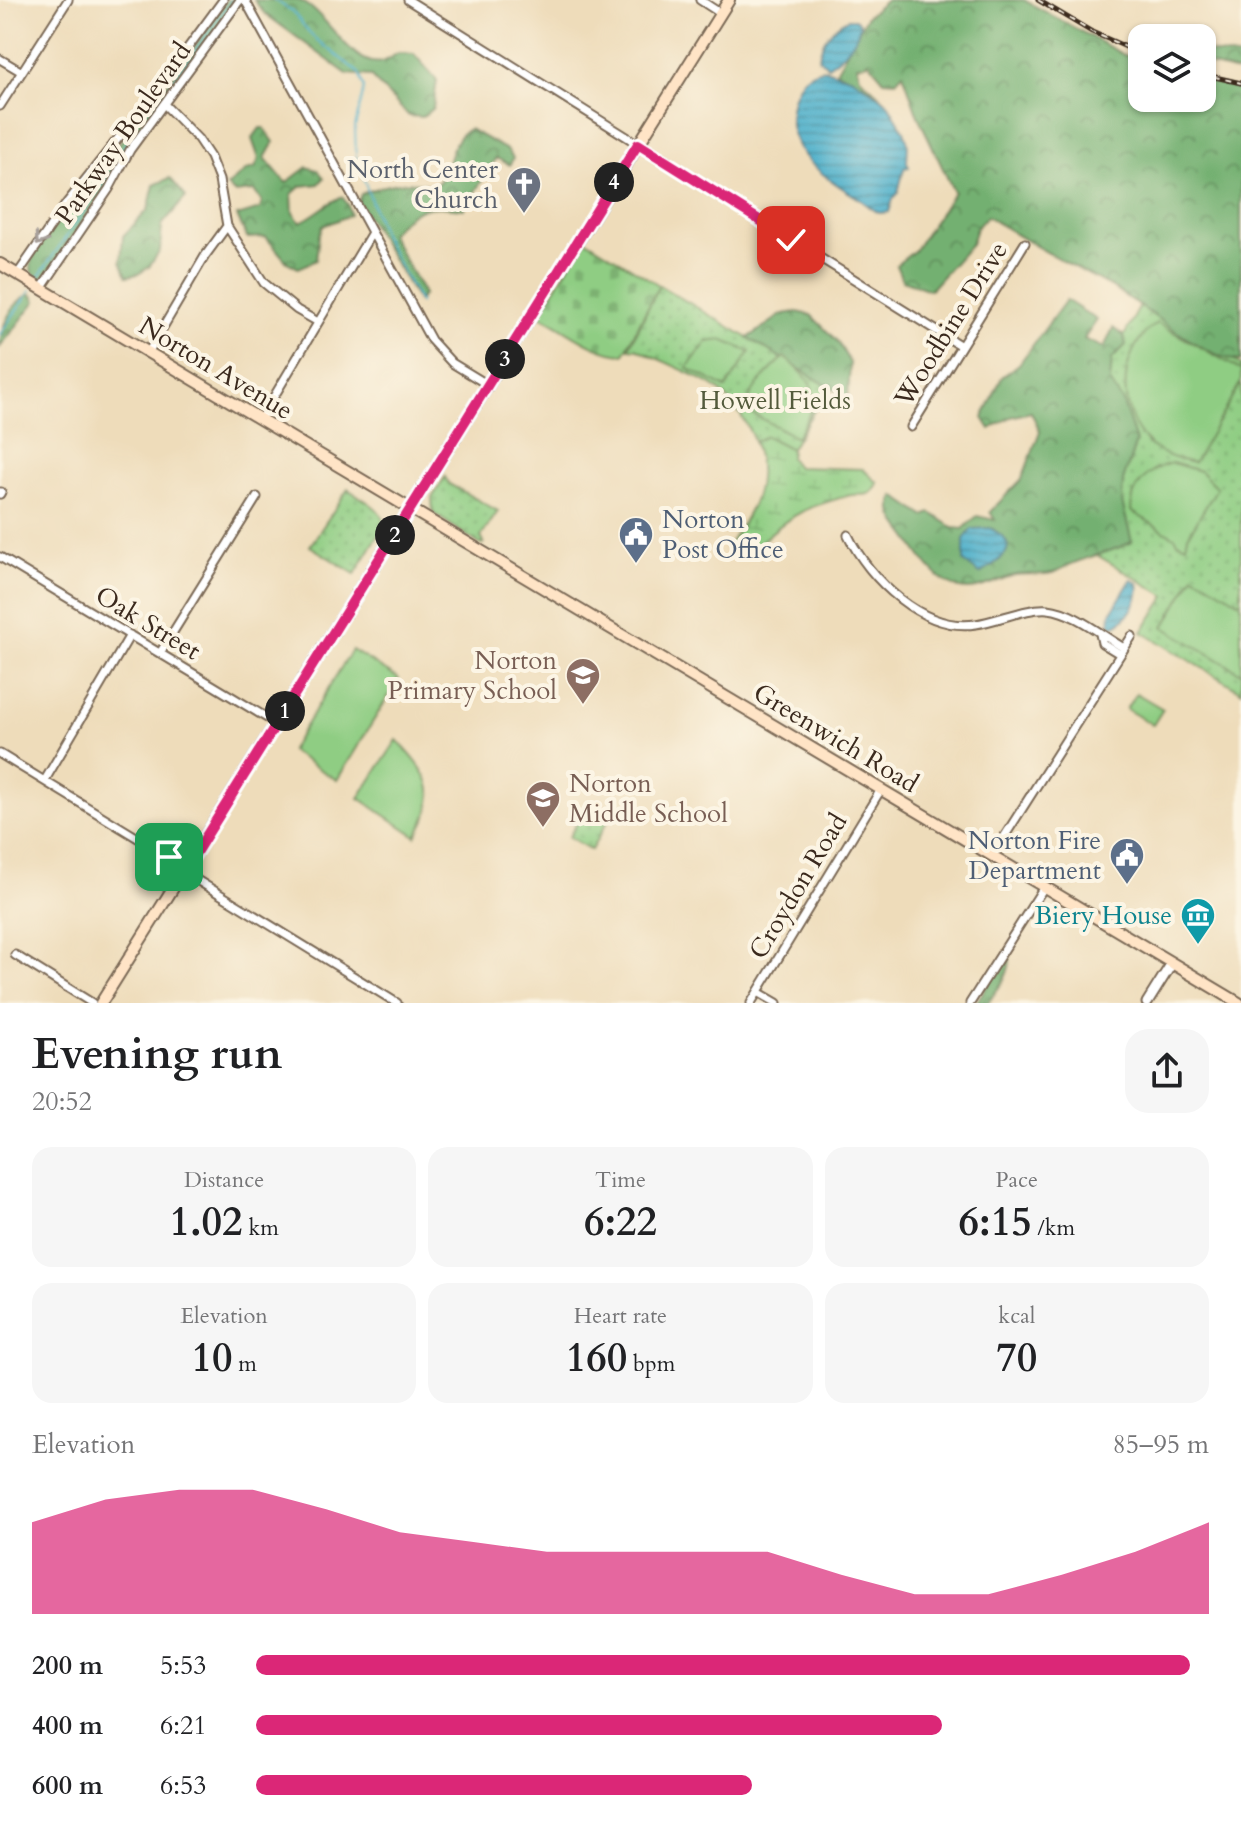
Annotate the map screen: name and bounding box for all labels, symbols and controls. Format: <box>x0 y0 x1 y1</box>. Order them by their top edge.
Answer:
map controls <box>1128 24 1216 112</box>
button: layers <box>1128 24 1216 112</box>
street label: Parkway Boulevard <box>47 35 199 231</box>
place label: North Center Church <box>347 152 499 217</box>
pin: 4 <box>594 162 634 202</box>
church icon: North Center Church <box>505 165 543 215</box>
text: 4 <box>608 167 620 197</box>
pin <box>757 206 825 274</box>
icon: check <box>769 218 813 262</box>
one-way arrow <box>35 231 50 246</box>
street label: Woodbine Drive <box>886 235 1016 414</box>
street label: Norton Avenue <box>132 308 300 428</box>
pin: 3 <box>485 339 525 379</box>
text: 3 <box>499 344 511 374</box>
park label: Howell Fields <box>699 383 851 418</box>
place label: Norton Post Office <box>662 502 784 567</box>
pin: 2 <box>375 515 415 555</box>
public building icon: Norton Post Office <box>617 515 655 565</box>
text: 2 <box>389 520 401 550</box>
street label: Oak Street <box>89 578 207 668</box>
place label: Norton Primary School <box>388 643 557 708</box>
school or university icon: Norton Primary School <box>564 656 602 706</box>
street label: Greenwich Road <box>747 675 925 801</box>
pin: 1 <box>265 691 305 731</box>
text: 1 <box>279 696 291 726</box>
place label: Norton Middle School <box>569 766 728 831</box>
school or university icon: Norton Middle School <box>524 779 562 829</box>
street label: Croydon Road <box>741 807 855 965</box>
pin <box>135 823 203 891</box>
place label: Norton Fire Department <box>968 823 1101 888</box>
icon: arrive <box>147 835 191 879</box>
public building icon: Norton Fire Department <box>1108 836 1146 886</box>
museum icon: Biery House <box>1179 896 1217 946</box>
place label: Biery House <box>1034 898 1172 933</box>
text: Evening run <box>32 1024 282 1084</box>
button: share <box>1125 1029 1209 1113</box>
text: 20:52 <box>32 1084 92 1119</box>
text: Distance <box>184 1165 264 1195</box>
text: Time <box>595 1165 646 1195</box>
text: Pace <box>996 1165 1038 1195</box>
text: 1.02 <box>169 1195 243 1250</box>
text: 6:22 <box>584 1195 657 1250</box>
text: 6:15 <box>959 1195 1032 1250</box>
text: km <box>243 1213 279 1243</box>
text: /km <box>1032 1213 1075 1243</box>
text: Elevation <box>180 1301 268 1331</box>
text: Heart rate <box>574 1301 667 1331</box>
text: kcal <box>998 1301 1035 1331</box>
text: 10 <box>191 1331 232 1386</box>
text: 160 <box>566 1331 627 1386</box>
text: 70 <box>996 1331 1037 1386</box>
text: m <box>232 1349 257 1379</box>
text: bpm <box>627 1349 675 1379</box>
text: Elevation <box>32 1427 135 1462</box>
text: 85–95 m <box>1112 1427 1209 1462</box>
text: 200 m <box>32 1648 103 1683</box>
text: 5:53 <box>160 1648 207 1683</box>
text: 400 m <box>32 1708 103 1743</box>
text: 6:21 <box>160 1708 207 1743</box>
text: 600 m <box>32 1768 103 1803</box>
text: 6:53 <box>160 1768 207 1803</box>

